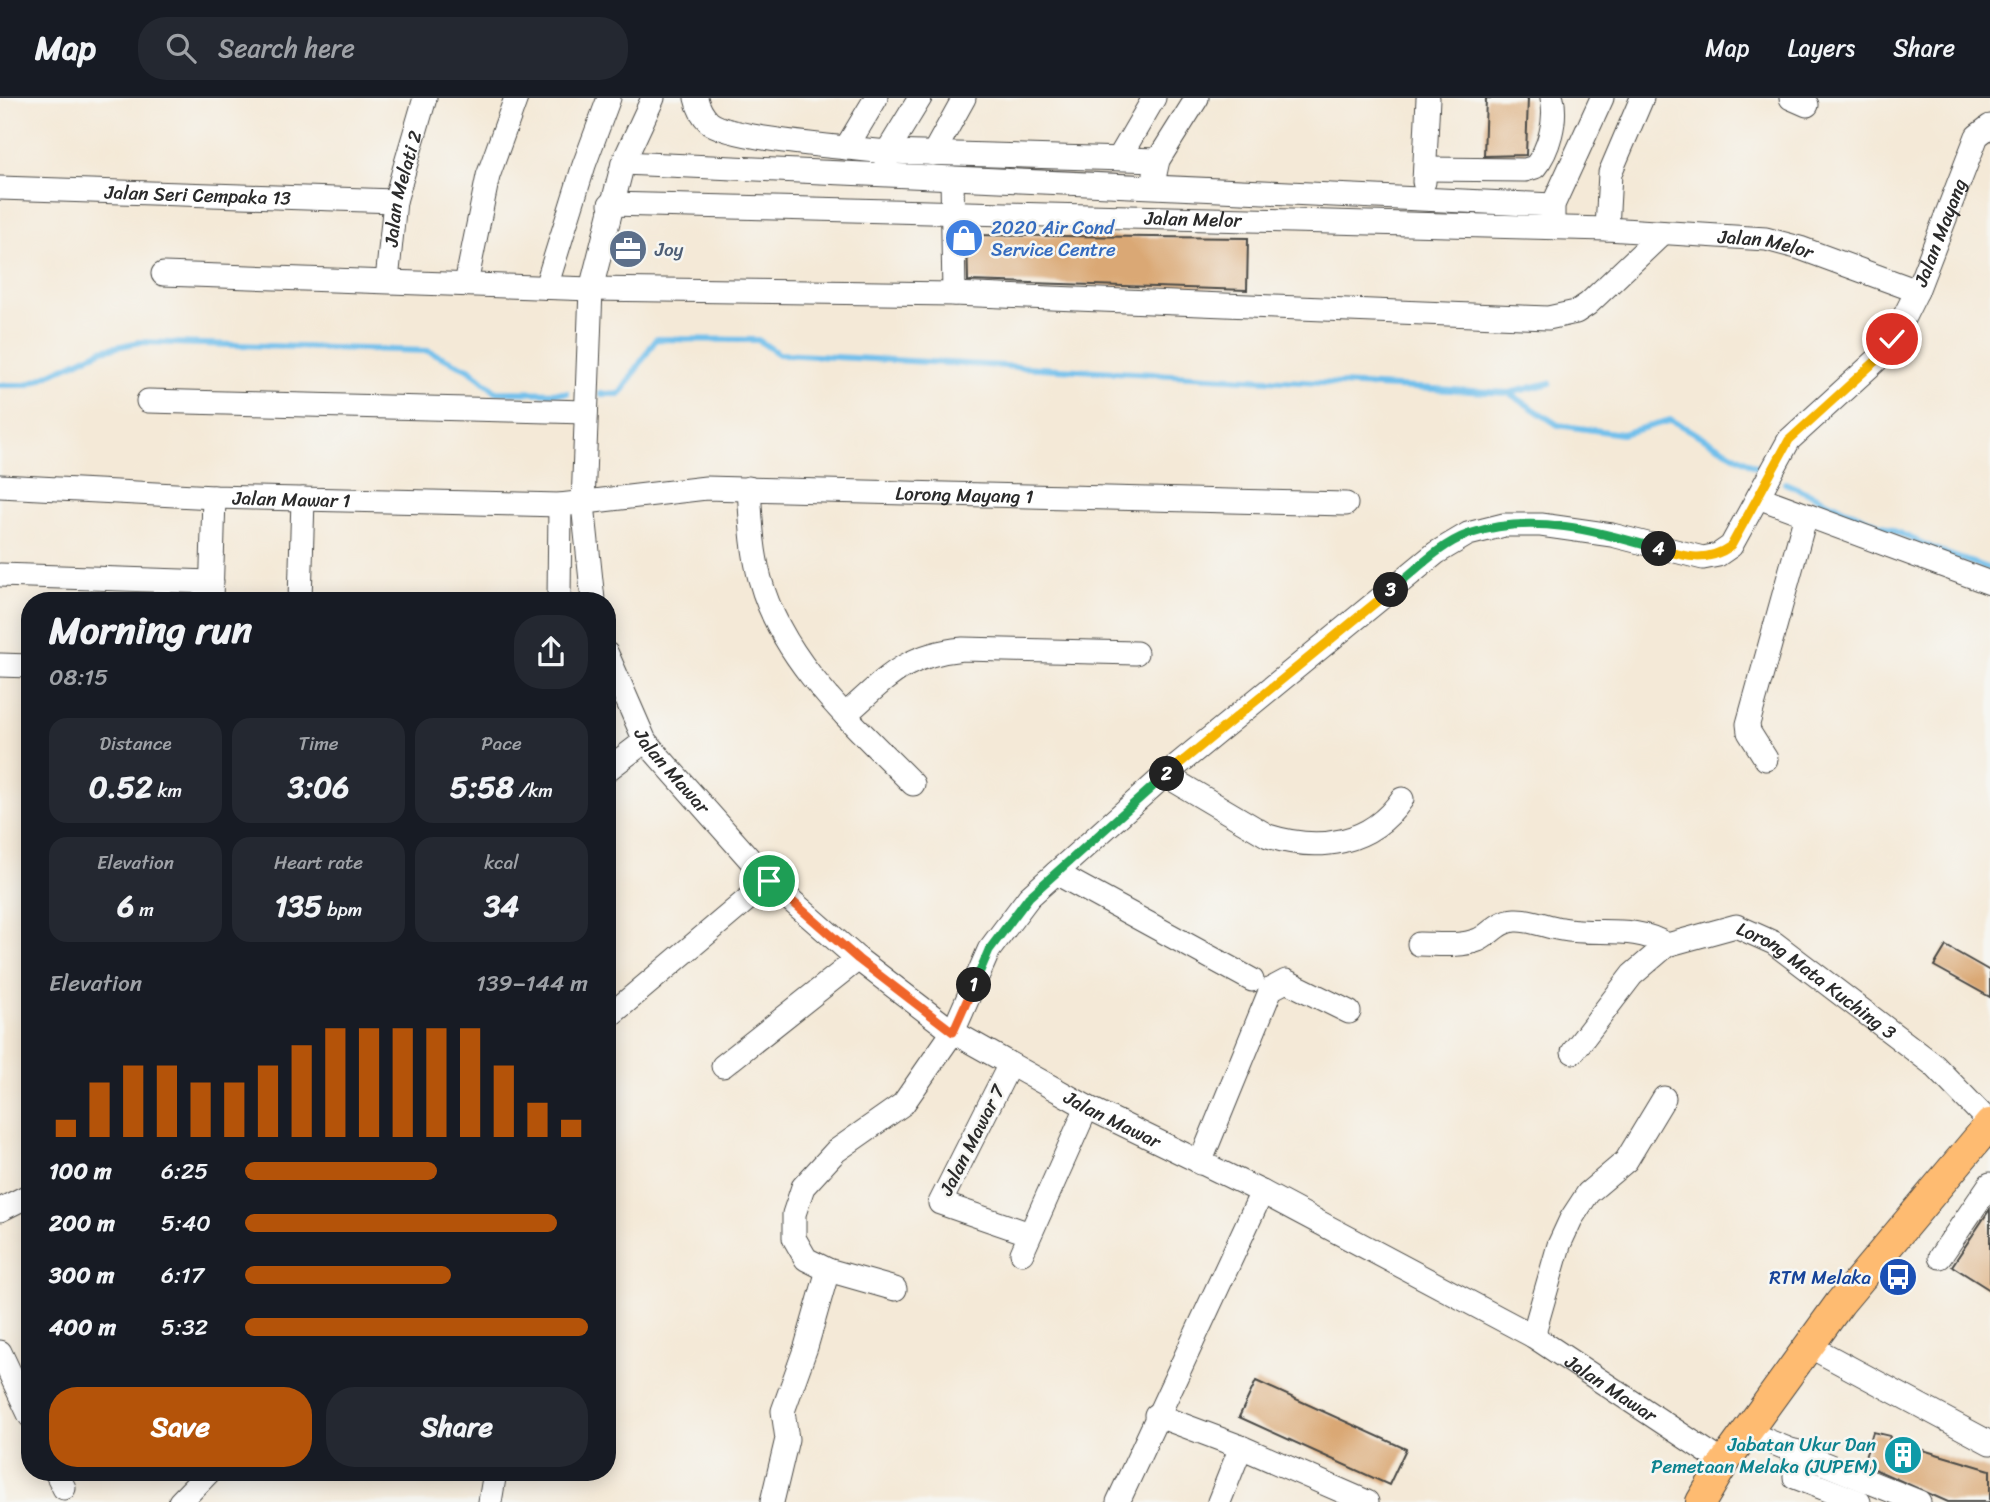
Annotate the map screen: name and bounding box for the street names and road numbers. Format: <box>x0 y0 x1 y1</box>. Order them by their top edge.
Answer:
street label: Jalan Melati 2 <box>374 126 431 249</box>
street label: Jalan Mayang <box>1903 173 1976 292</box>
street label: Jalan Seri Cempaka 13 <box>103 175 292 214</box>
street label: Jalan Melor <box>1143 201 1243 236</box>
street label: Jalan Melor <box>1716 219 1820 269</box>
street label: Lorong Mayang 1 <box>895 476 1034 513</box>
street label: Jalan Mawar 1 <box>231 481 351 517</box>
street label: Jalan Mawar <box>625 722 719 822</box>
street label: Lorong Mata Kuching 3 <box>1731 912 1904 1048</box>
street label: Jalan Mawar 7 <box>929 1078 1015 1202</box>
street label: Jalan Mawar <box>1057 1080 1168 1158</box>
street label: Jalan Mawar <box>1558 1345 1665 1431</box>

